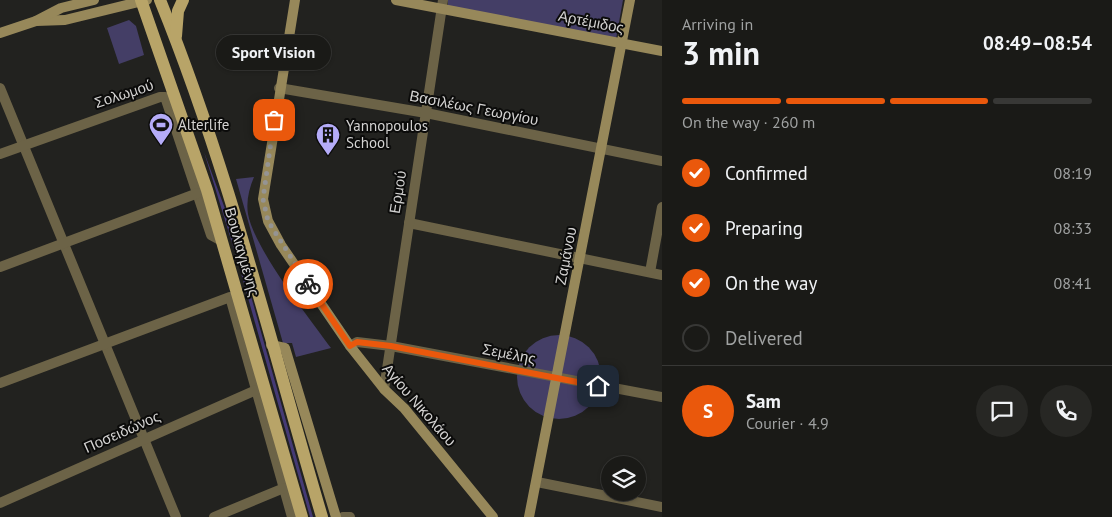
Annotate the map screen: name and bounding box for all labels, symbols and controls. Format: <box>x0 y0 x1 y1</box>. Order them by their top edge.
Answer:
street label: Αρτέμιδος <box>557 6 626 37</box>
text: Arriving in <box>682 14 753 34</box>
text: 08:49–08:54 <box>983 31 1092 55</box>
text: 3 min <box>682 32 760 74</box>
callout: Sport Vision <box>216 35 332 70</box>
text: Sport Vision <box>232 42 315 62</box>
street label: Σολωμού <box>92 75 156 112</box>
street label: Βασιλέως Γεωργίου <box>408 86 540 129</box>
pin <box>253 99 295 141</box>
icon: bag <box>260 106 288 134</box>
sports icon: Alterlife <box>148 112 174 146</box>
text: On the way · 260 m <box>682 112 815 132</box>
place label: Alterlife <box>178 115 229 134</box>
place label: Yannopoulos School <box>346 116 428 152</box>
building icon: Yannopoulos School <box>315 122 341 156</box>
icon: check <box>682 159 710 187</box>
text: Confirmed <box>725 161 808 185</box>
text: 08:19 <box>1054 163 1092 183</box>
street label: Ερμού <box>385 169 410 215</box>
street label: Βουλιαγμένης <box>221 205 264 299</box>
icon: check <box>682 214 710 242</box>
text: Preparing <box>725 216 803 240</box>
text: 08:33 <box>1054 218 1092 238</box>
street label: Ζαμάνου <box>551 225 580 287</box>
courier <box>283 259 333 309</box>
icon: check <box>682 269 710 297</box>
icon: bike <box>294 270 322 298</box>
text: On the way <box>725 271 817 295</box>
text: 08:41 <box>1054 273 1092 293</box>
text: Delivered <box>725 326 803 350</box>
street label: Σεμέλης <box>481 339 537 368</box>
street label: Αγίου Νικολάου <box>378 360 460 450</box>
pin <box>577 365 619 407</box>
icon: home <box>584 372 612 400</box>
button: chat <box>976 385 1028 437</box>
button: phone <box>1040 385 1092 437</box>
text: Sam <box>746 389 781 413</box>
text: S <box>703 399 713 423</box>
street label: Ποσειδώνος <box>81 406 163 457</box>
text: Courier · 4.9 <box>746 413 829 433</box>
map controls <box>601 456 646 501</box>
button: layers <box>601 456 646 501</box>

